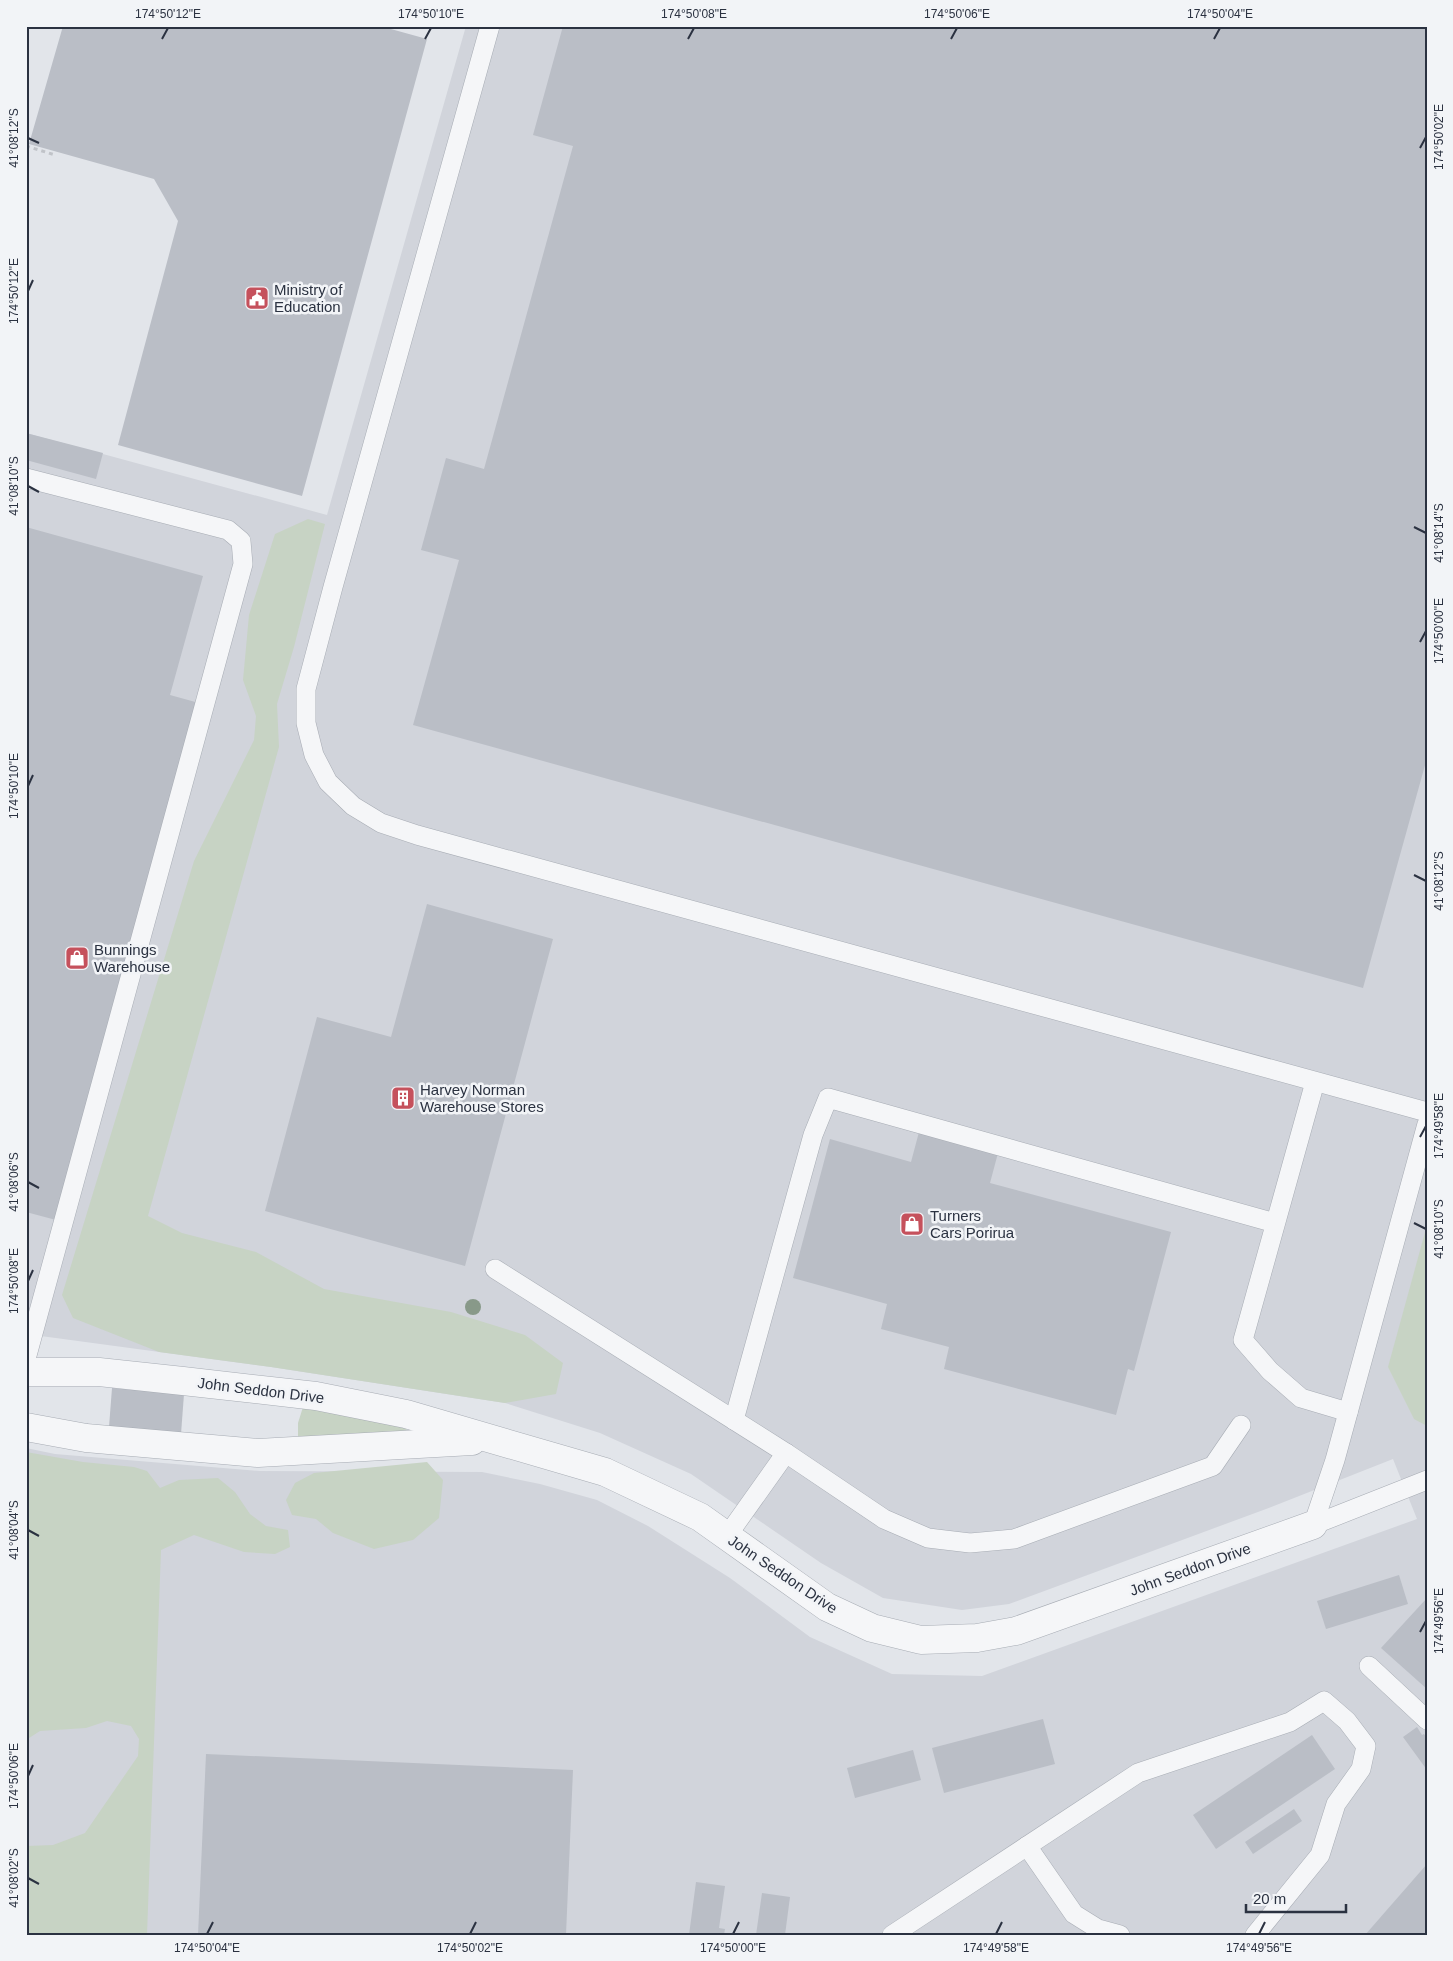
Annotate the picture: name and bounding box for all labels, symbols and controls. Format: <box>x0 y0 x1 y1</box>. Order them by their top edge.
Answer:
text: 174°50'12"E <box>135 7 201 21</box>
text: 174°50'10"E <box>398 7 464 21</box>
text: 174°50'08"E <box>661 7 727 21</box>
text: 174°50'06"E <box>924 7 990 21</box>
text: 174°50'04"E <box>1187 7 1253 21</box>
text: 174°50'02"E <box>1432 104 1446 170</box>
text: 41°08'12"S <box>7 108 21 168</box>
text: 174°50'12"E <box>7 258 21 324</box>
place label: Ministry of Education <box>274 281 343 315</box>
public building icon: Ministry of Education <box>244 285 270 311</box>
text: 41°08'10"S <box>7 456 21 516</box>
text: 41°08'14"S <box>1432 503 1446 563</box>
text: 174°50'00"E <box>1432 598 1446 664</box>
text: 174°50'10"E <box>7 753 21 819</box>
text: 41°08'12"S <box>1432 851 1446 911</box>
place label: Bunnings Warehouse <box>94 941 170 975</box>
shop icon: Bunnings Warehouse <box>64 945 90 971</box>
place label: Harvey Norman Warehouse Stores <box>420 1081 544 1115</box>
building icon: Harvey Norman Warehouse Stores <box>390 1085 416 1111</box>
text: 174°49'58"E <box>1432 1093 1446 1159</box>
text: 41°08'06"S <box>7 1152 21 1212</box>
text: 41°08'10"S <box>1432 1199 1446 1259</box>
place label: Turners Cars Porirua <box>930 1207 1015 1241</box>
shop icon: Turners Cars Porirua <box>899 1211 925 1237</box>
text: 174°50'08"E <box>7 1248 21 1314</box>
street label: John Seddon Drive <box>197 1374 325 1406</box>
text: 41°08'04"S <box>7 1500 21 1560</box>
street label: John Seddon Drive <box>725 1531 841 1617</box>
street label: John Seddon Drive <box>1127 1539 1253 1599</box>
text: 174°49'56"E <box>1432 1588 1446 1654</box>
text: 174°50'06"E <box>7 1743 21 1809</box>
text: 41°08'02"S <box>7 1848 21 1908</box>
scale bar <box>1246 1881 1346 1913</box>
text: 20 m <box>1253 1890 1286 1907</box>
text: 174°50'04"E <box>174 1941 240 1955</box>
text: 174°50'02"E <box>437 1941 503 1955</box>
text: 174°50'00"E <box>700 1941 766 1955</box>
text: 174°49'58"E <box>963 1941 1029 1955</box>
text: 174°49'56"E <box>1226 1941 1292 1955</box>

